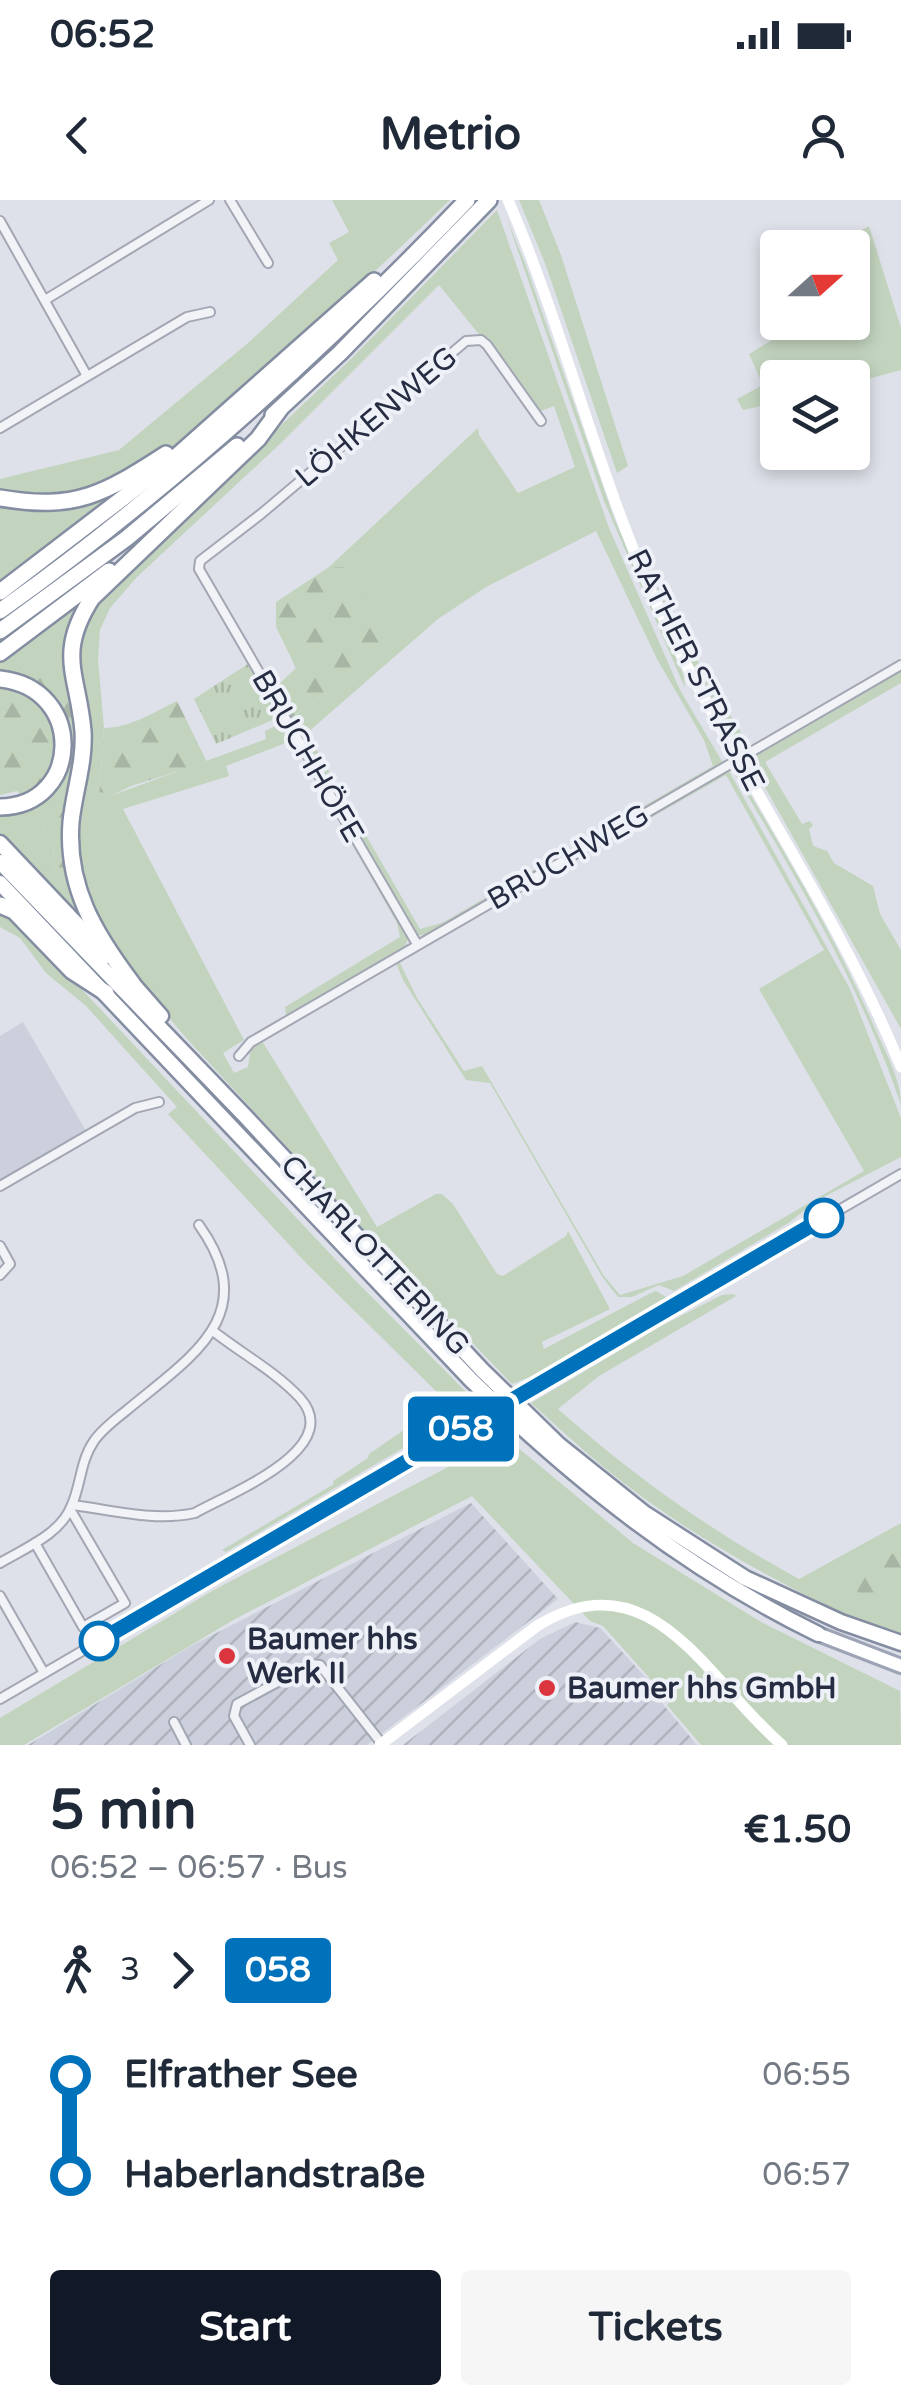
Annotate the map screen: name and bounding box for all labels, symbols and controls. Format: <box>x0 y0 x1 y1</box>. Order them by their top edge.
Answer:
text: 06:52 <box>50 12 155 58</box>
icon: back <box>50 108 105 163</box>
text: Metrio <box>380 108 521 162</box>
icon: person <box>796 108 851 163</box>
north arrow <box>760 230 870 340</box>
map controls <box>760 230 870 470</box>
street label: LÖHKENWEG <box>288 339 465 496</box>
button: layers <box>760 360 870 470</box>
street label: RATHER STRASSE <box>619 543 773 797</box>
street label: BRUCHHÖFE <box>243 664 372 849</box>
street label: BRUCHWEG <box>481 796 656 919</box>
street label: CHARLOTTERING <box>272 1147 477 1363</box>
unlabelled marker <box>805 1199 843 1237</box>
line badge: 058 <box>404 1396 518 1462</box>
text: 058 <box>428 1408 494 1450</box>
place label: Baumer hhs Werk II <box>247 1621 418 1692</box>
unlabelled marker <box>80 1622 118 1660</box>
marker: Baumer hhs Werk II <box>216 1645 238 1667</box>
place label: Baumer hhs GmbH <box>567 1670 837 1707</box>
marker: Baumer hhs GmbH <box>536 1677 558 1699</box>
text: 5 min <box>50 1778 197 1844</box>
text: €1.50 <box>744 1807 851 1853</box>
text: 06:52 – 06:57 · Bus <box>50 1849 348 1887</box>
icon: walk <box>50 1943 105 1998</box>
icon: forward <box>155 1943 210 1998</box>
text: 058 <box>245 1949 311 1991</box>
text: 3 <box>120 1951 140 1989</box>
text: Elfrather See <box>124 2052 358 2098</box>
text: 06:55 <box>762 2056 851 2094</box>
text: Haberlandstraße <box>124 2152 425 2198</box>
text: 06:57 <box>762 2156 851 2194</box>
button: Start <box>50 2270 441 2385</box>
button: Tickets <box>461 2270 851 2385</box>

